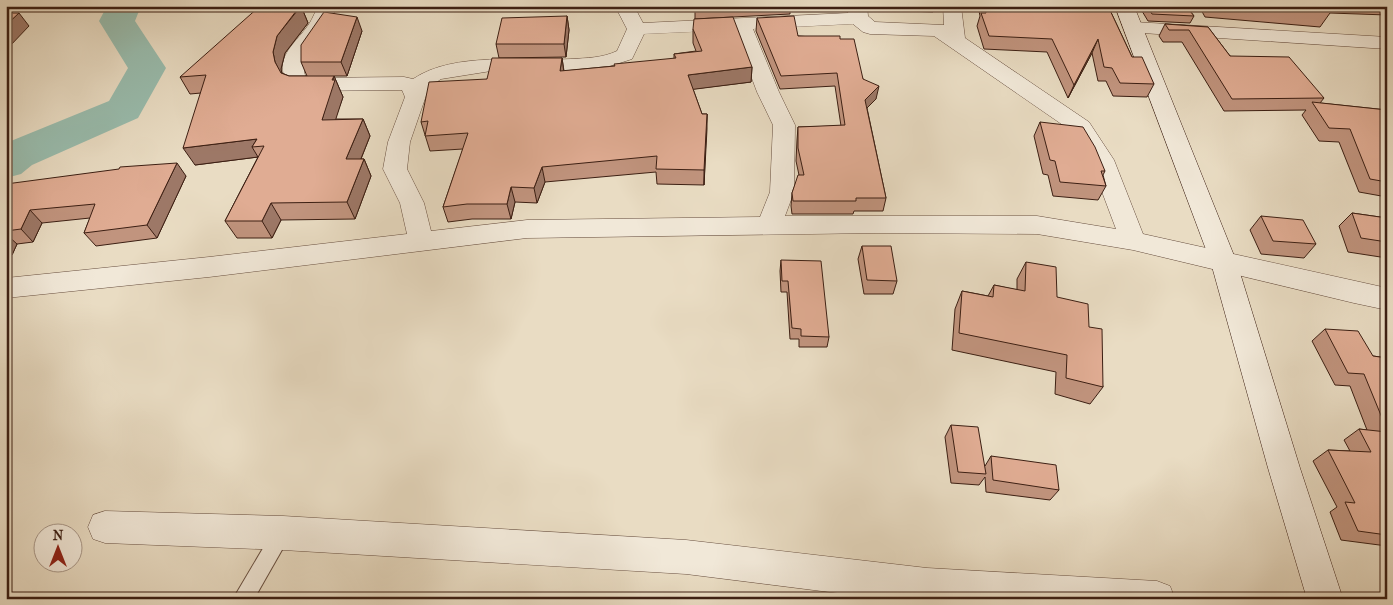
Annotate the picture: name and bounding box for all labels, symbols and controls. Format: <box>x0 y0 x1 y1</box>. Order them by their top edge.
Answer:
north arrow <box>32 522 82 572</box>
text: N <box>53 527 64 544</box>

